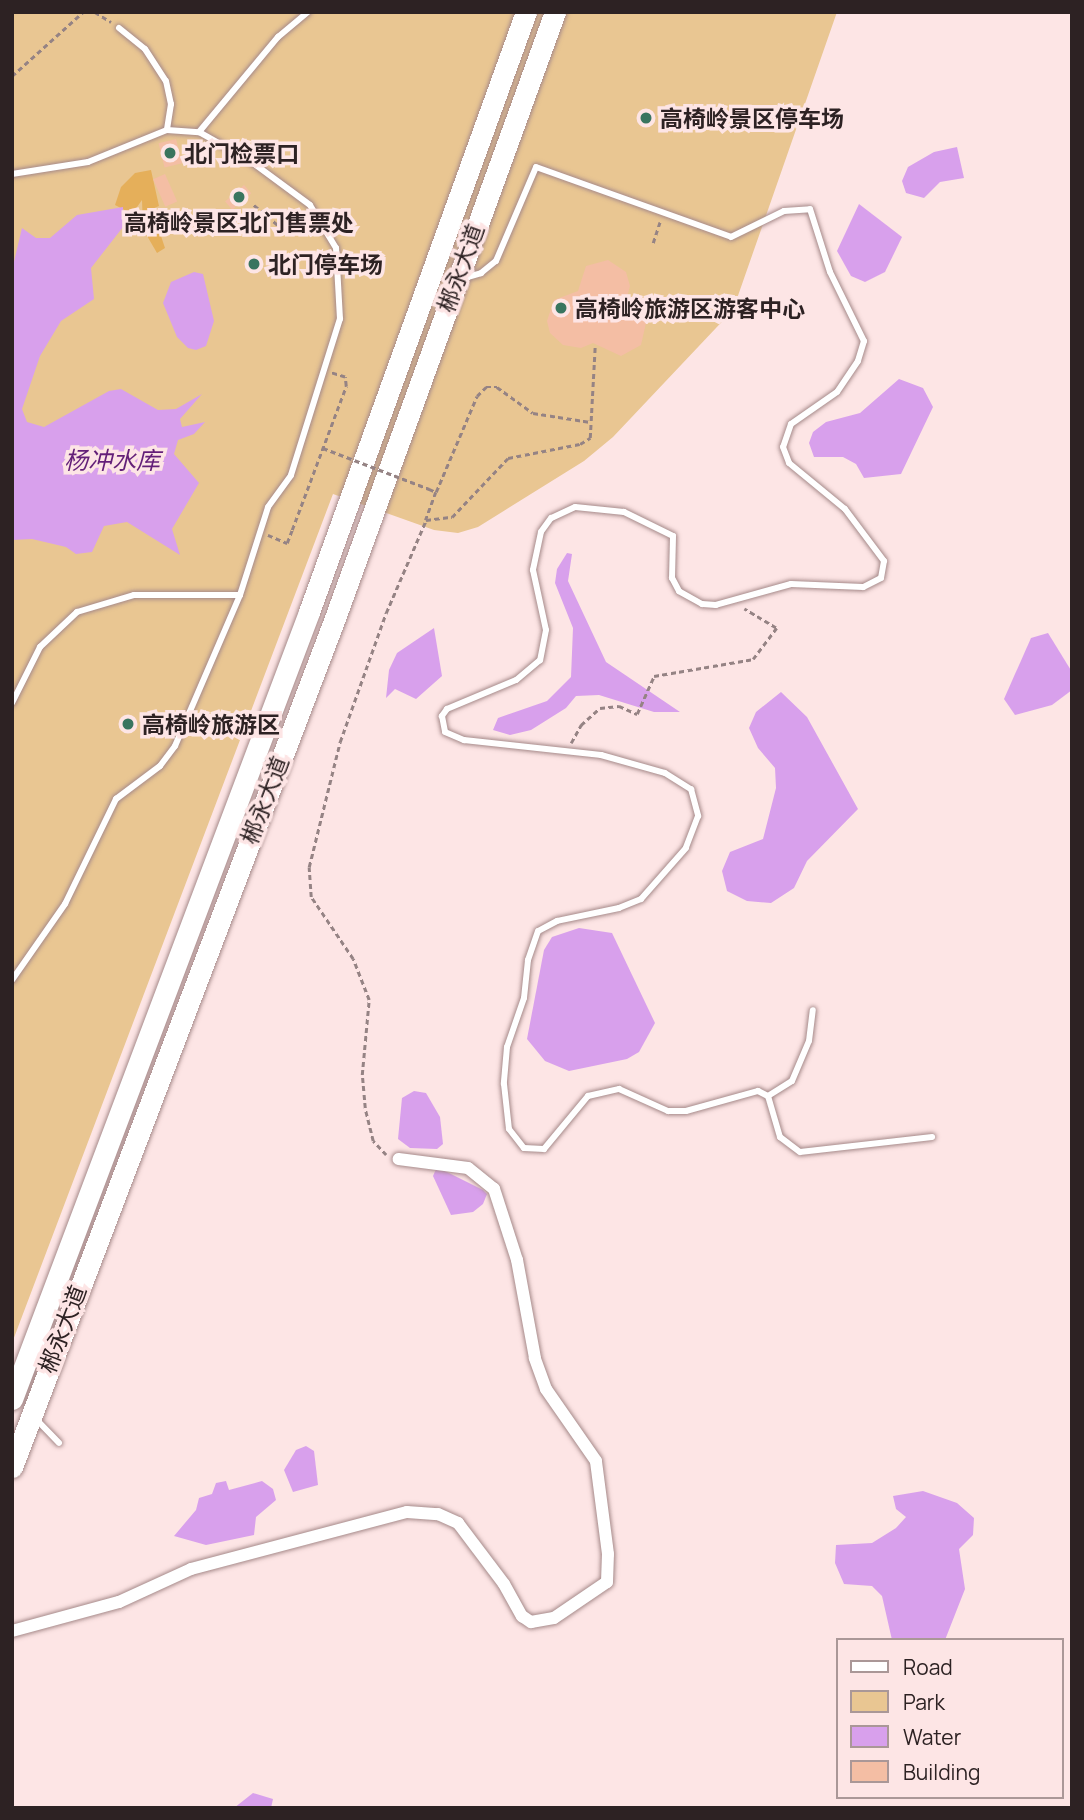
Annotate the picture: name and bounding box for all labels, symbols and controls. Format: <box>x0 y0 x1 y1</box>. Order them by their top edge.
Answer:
place label: 高椅岭景区停车场 <box>660 104 844 132</box>
marker: 高椅岭景区停车场 <box>638 110 654 126</box>
place label: 北门检票口 <box>184 139 299 167</box>
marker: 北门检票口 <box>162 145 178 161</box>
marker: 高椅岭景区北门售票处 <box>231 189 247 205</box>
place label: 高椅岭景区北门售票处 <box>124 208 354 236</box>
street label: 郴永大道 <box>431 220 489 316</box>
place label: 北门停车场 <box>268 250 383 278</box>
marker: 北门停车场 <box>246 256 262 272</box>
place label: 高椅岭旅游区游客中心 <box>575 294 805 322</box>
marker: 高椅岭旅游区游客中心 <box>553 300 569 316</box>
water label: 杨冲水库 <box>64 446 160 474</box>
place label: 高椅岭旅游区 <box>142 710 280 738</box>
marker: 高椅岭旅游区 <box>120 716 136 732</box>
street label: 郴永大道 <box>235 752 293 848</box>
street label: 郴永大道 <box>33 1281 91 1377</box>
legend <box>836 1638 1063 1799</box>
text: Road <box>903 1653 953 1681</box>
text: Park <box>903 1688 945 1716</box>
text: Water <box>903 1723 961 1751</box>
text: Building <box>903 1758 980 1786</box>

